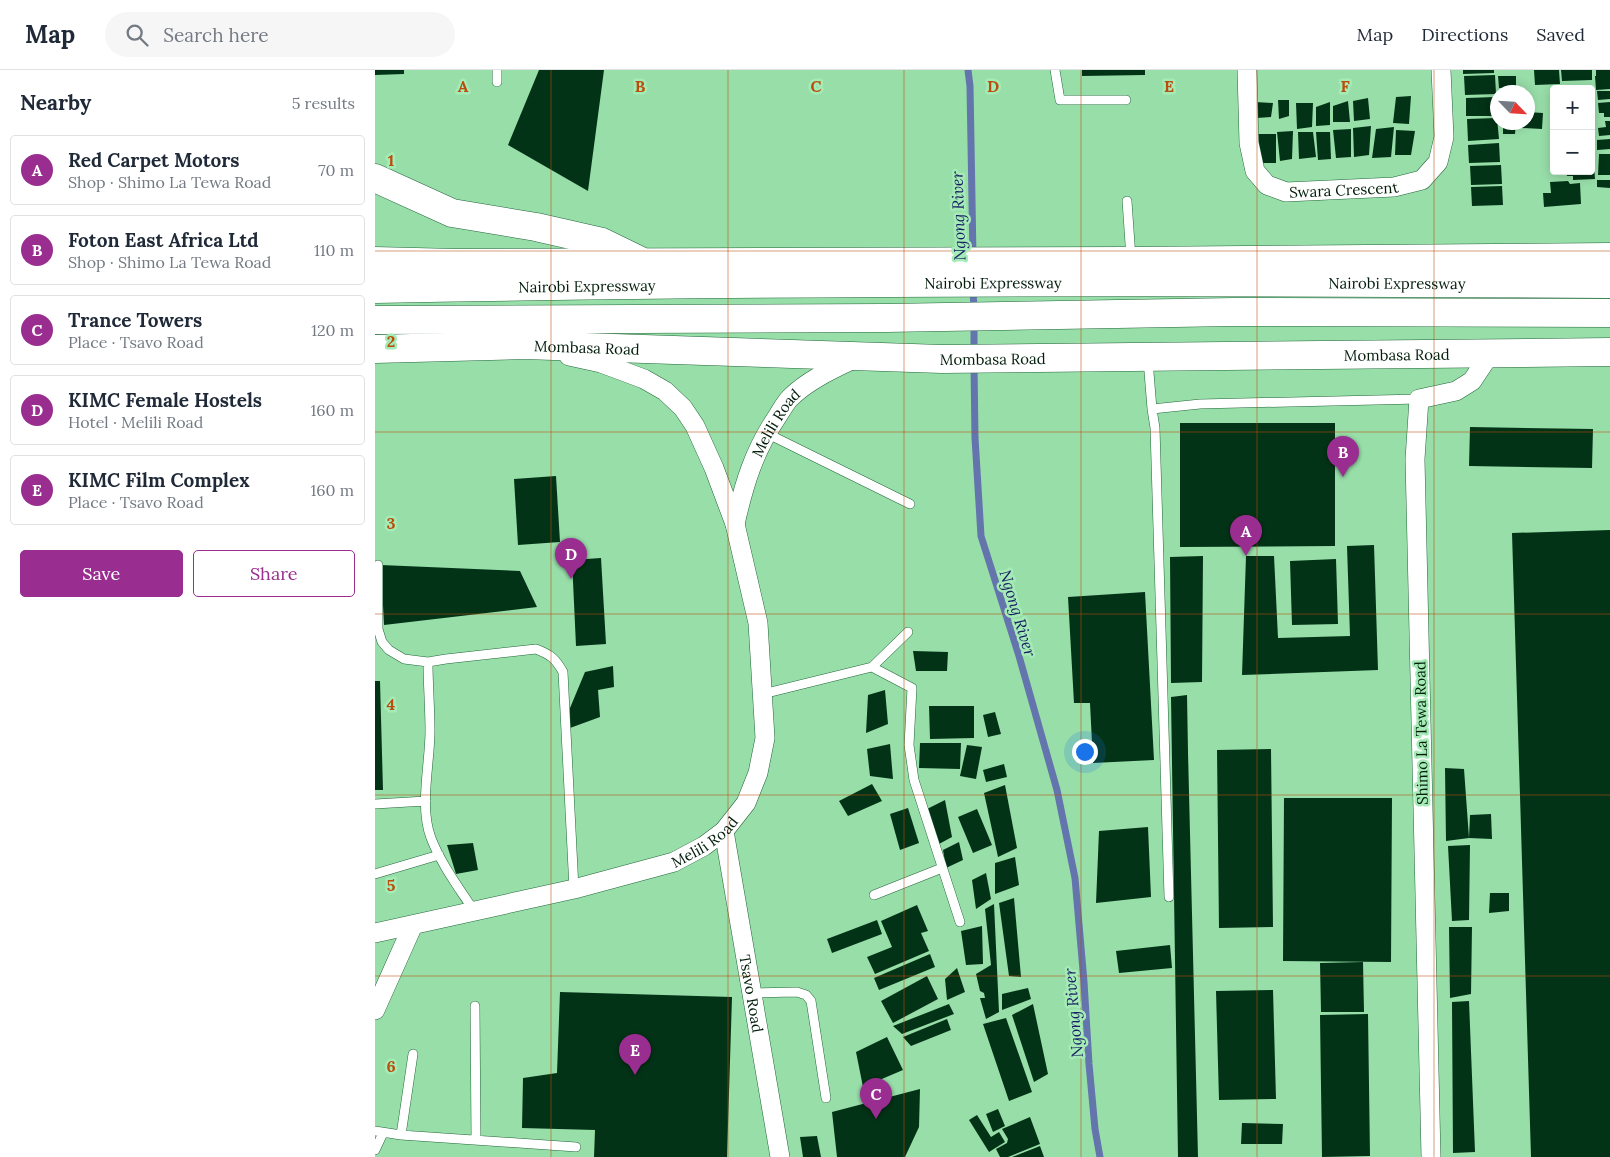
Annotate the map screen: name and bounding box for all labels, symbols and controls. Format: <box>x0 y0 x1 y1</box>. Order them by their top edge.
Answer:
search box <box>105 12 455 57</box>
text: Map <box>25 19 75 50</box>
icon: search <box>123 21 151 49</box>
text: Search here <box>163 23 269 47</box>
text: Map <box>1357 23 1393 46</box>
text: Directions <box>1421 23 1508 46</box>
text: Saved <box>1536 23 1585 46</box>
text: A <box>458 76 469 96</box>
text: B <box>635 76 646 96</box>
text: C <box>810 76 822 96</box>
text: D <box>987 76 999 96</box>
text: E <box>1164 76 1174 96</box>
text: F <box>1340 76 1350 96</box>
north arrow <box>1490 85 1535 130</box>
map controls <box>1550 85 1595 175</box>
button: + <box>1550 85 1595 130</box>
text: Nearby <box>20 89 91 116</box>
text: 5 results <box>292 93 355 113</box>
button: − <box>1550 130 1595 175</box>
text: Red Carpet Motors <box>68 148 240 172</box>
text: 1 <box>388 150 394 170</box>
text: A <box>32 160 42 180</box>
text: 70 m <box>318 160 354 180</box>
water label: Ngong River <box>946 170 970 261</box>
text: Shop · Shimo La Tewa Road <box>68 172 271 192</box>
street label: Swara Crescent <box>1289 177 1400 201</box>
text: Foton East Africa Ltd <box>68 228 259 252</box>
text: B <box>32 240 42 260</box>
text: 110 m <box>314 240 354 260</box>
text: Shop · Shimo La Tewa Road <box>68 252 271 272</box>
street label: Nairobi Expressway <box>924 273 1062 292</box>
street label: Nairobi Expressway <box>1328 273 1466 293</box>
street label: Nairobi Expressway <box>518 275 656 296</box>
text: Trance Towers <box>68 308 202 332</box>
text: C <box>31 320 43 340</box>
text: 120 m <box>311 320 354 340</box>
text: 2 <box>387 331 395 351</box>
text: Place · Tsavo Road <box>68 332 204 352</box>
street label: Mombasa Road <box>534 336 640 358</box>
street label: Mombasa Road <box>1344 344 1450 364</box>
street label: Mombasa Road <box>940 348 1046 369</box>
street label: Melili Road <box>747 384 804 460</box>
text: KIMC Female Hostels <box>68 388 262 412</box>
text: D <box>31 400 43 420</box>
text: 160 m <box>310 400 354 420</box>
text: Hotel · Melili Road <box>68 412 203 432</box>
pin: B <box>1327 436 1359 477</box>
text: KIMC Film Complex <box>68 468 250 492</box>
text: E <box>32 480 42 500</box>
text: 160 m <box>310 480 354 500</box>
text: Place · Tsavo Road <box>68 492 204 512</box>
text: 3 <box>387 513 396 533</box>
pin: A <box>1230 515 1262 556</box>
pin: D <box>555 538 587 579</box>
button: Save <box>20 550 183 597</box>
button: Share <box>193 550 355 597</box>
water label: Ngong River <box>995 567 1041 659</box>
street label: Shimo La Tewa Road <box>1410 661 1432 805</box>
text: 4 <box>387 694 396 714</box>
your location <box>1072 739 1098 765</box>
street label: Melili Road <box>668 812 742 871</box>
text: 5 <box>387 875 396 895</box>
street label: Tsavo Road <box>736 953 768 1034</box>
water label: Ngong River <box>1059 967 1087 1059</box>
pin: E <box>619 1034 651 1075</box>
text: 6 <box>386 1056 396 1076</box>
pin: C <box>860 1078 892 1119</box>

